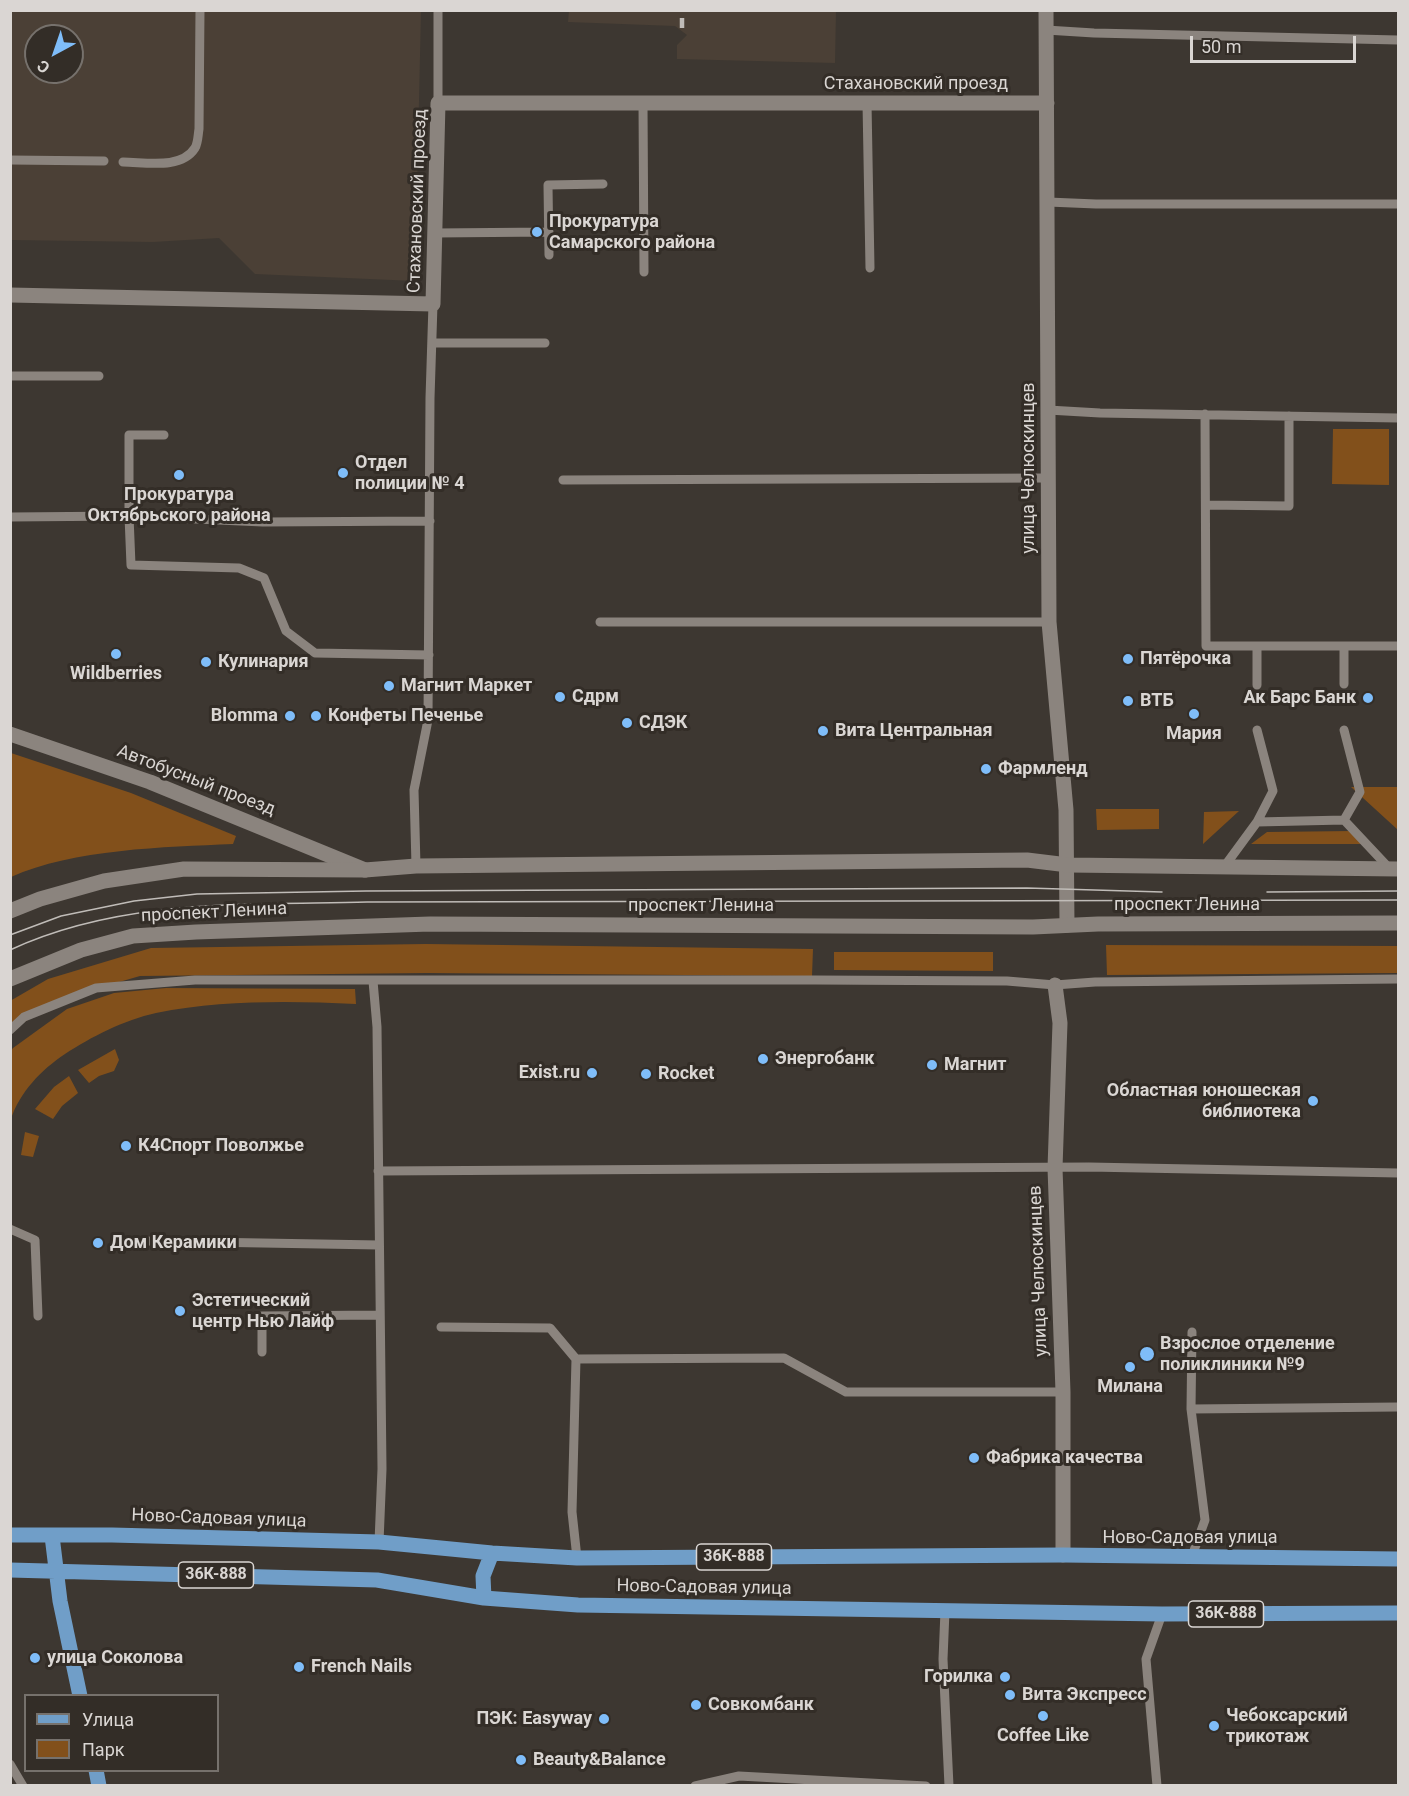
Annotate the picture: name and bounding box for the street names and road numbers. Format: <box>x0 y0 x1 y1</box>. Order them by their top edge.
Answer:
street label: Стахановский проезд <box>824 73 1008 95</box>
street label: Стахановский проезд <box>404 108 432 294</box>
street label: улица Челюскинцев <box>1018 382 1040 554</box>
street label: Автобусный проезд <box>114 741 278 821</box>
street label: проспект Ленина <box>1114 894 1260 916</box>
street label: проспект Ленина <box>628 895 774 917</box>
street label: проспект Ленина <box>140 898 288 928</box>
street label: улица Челюскинцев <box>1025 1185 1053 1357</box>
street label: Ново-Садовая улица <box>131 1505 307 1533</box>
street label: Ново-Садовая улица <box>1102 1527 1278 1549</box>
road number: 36К-888 <box>696 1544 771 1570</box>
road number: 36К-888 <box>178 1562 254 1588</box>
street label: Ново-Садовая улица <box>616 1576 792 1600</box>
road number: 36К-888 <box>1188 1601 1264 1627</box>

